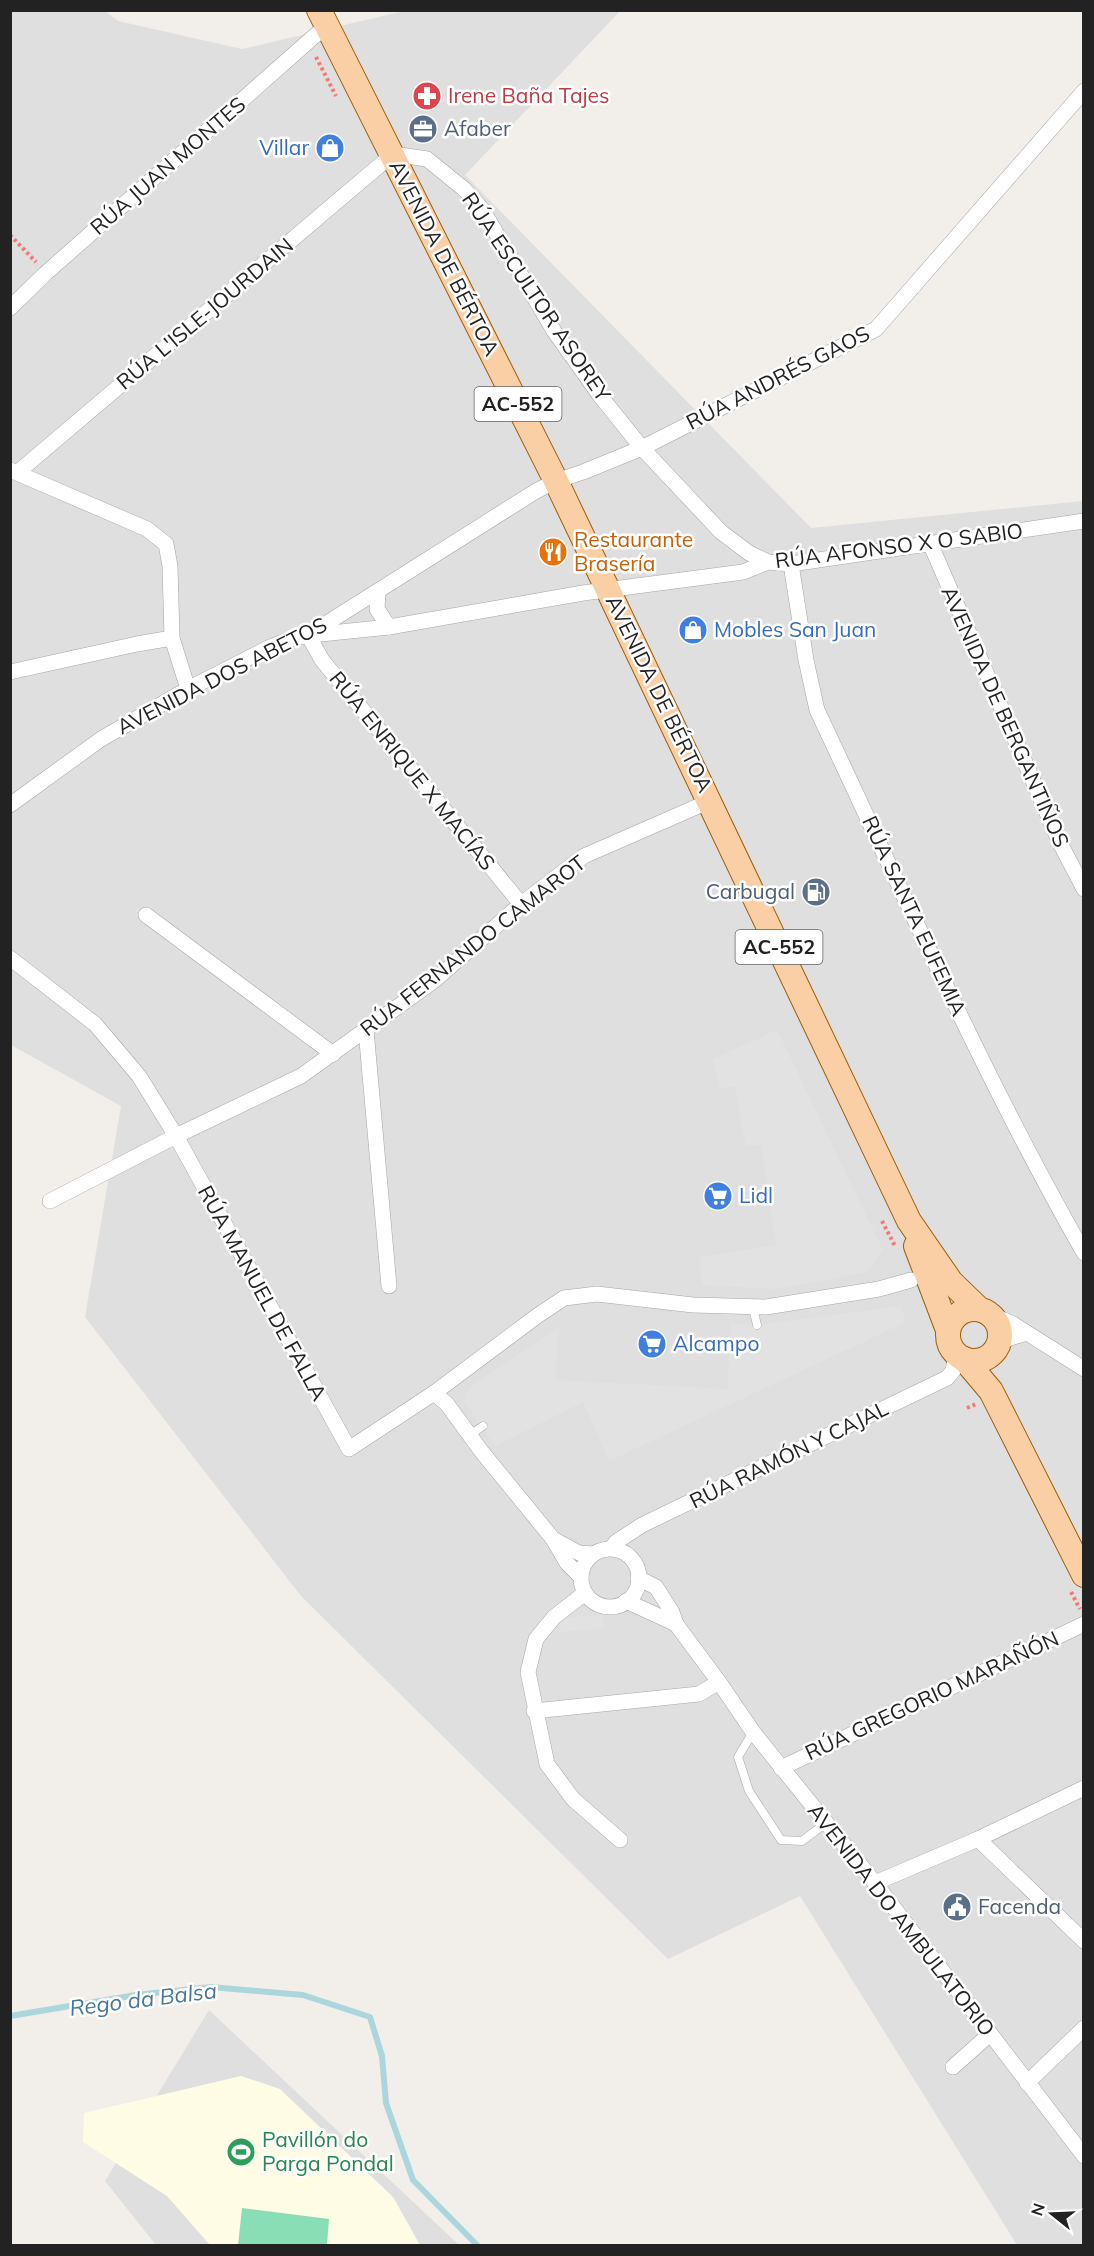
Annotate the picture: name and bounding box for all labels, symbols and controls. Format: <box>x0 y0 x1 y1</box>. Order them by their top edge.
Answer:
pharmacy icon: Irene Baña Tajes <box>411 80 443 112</box>
place label: Irene Baña Tajes <box>448 82 609 108</box>
street label: RÚA JUAN MONTES <box>84 91 250 240</box>
office icon: Afaber <box>407 113 439 145</box>
place label: Afaber <box>444 115 511 141</box>
shop icon: Villar <box>314 132 346 164</box>
place label: Villar <box>259 134 309 160</box>
street label: AVENIDA DE BÉRTOA <box>384 155 506 360</box>
street label: RÚA ESCULTOR ASOREY <box>457 187 617 406</box>
street label: RÚA L'ISLE-JOURDAIN <box>111 232 298 395</box>
street label: RÚA ANDRÉS GAOS <box>681 320 874 435</box>
road number: AC-552 <box>474 387 562 421</box>
street label: RÚA AFONSO X O SABIO <box>773 517 1024 573</box>
place label: Restaurante Brasería <box>574 526 693 576</box>
restaurant icon: Restaurante Brasería <box>537 536 569 568</box>
street label: AVENIDA DE BERGANTIÑOS <box>937 582 1075 851</box>
street label: AVENIDA DE BÉRTOA <box>601 591 719 797</box>
street label: AVENIDA DOS ABETOS <box>112 611 331 739</box>
shop icon: Mobles San Juan <box>677 614 709 646</box>
place label: Mobles San Juan <box>714 616 876 642</box>
street label: RÚA ENRIQUE X MACÍAS <box>324 666 501 875</box>
street label: RÚA SANTA EUFEMIA <box>857 811 973 1020</box>
street label: RÚA FERNANDO CAMAROT <box>355 849 590 1041</box>
fuel station icon: Carbugal <box>800 876 832 908</box>
place label: Carbugal <box>706 878 795 904</box>
road number: AC-552 <box>736 930 822 964</box>
street label: RÚA MANUEL DE FALLA <box>193 1180 333 1405</box>
supermarket icon: Lidl <box>702 1180 734 1212</box>
place label: Lidl <box>739 1182 773 1208</box>
supermarket icon: Alcampo <box>636 1328 668 1360</box>
place label: Alcampo <box>673 1330 759 1356</box>
street label: RÚA RAMÓN Y CAJAL <box>685 1394 893 1513</box>
street label: RÚA GREGORIO MARAÑÓN <box>801 1625 1063 1765</box>
street label: AVENIDA DO AMBULATORIO <box>803 1798 1001 2041</box>
public building icon: Facenda <box>941 1891 973 1923</box>
place label: Facenda <box>978 1893 1061 1919</box>
water label: Rego da Balsa <box>68 1976 218 2022</box>
place label: Pavillón do Parga Pondal <box>262 2126 394 2176</box>
sports icon: Pavillón do Parga Pondal <box>225 2136 257 2168</box>
north arrow <box>1022 2184 1082 2244</box>
text: N <box>1026 2201 1049 2218</box>

